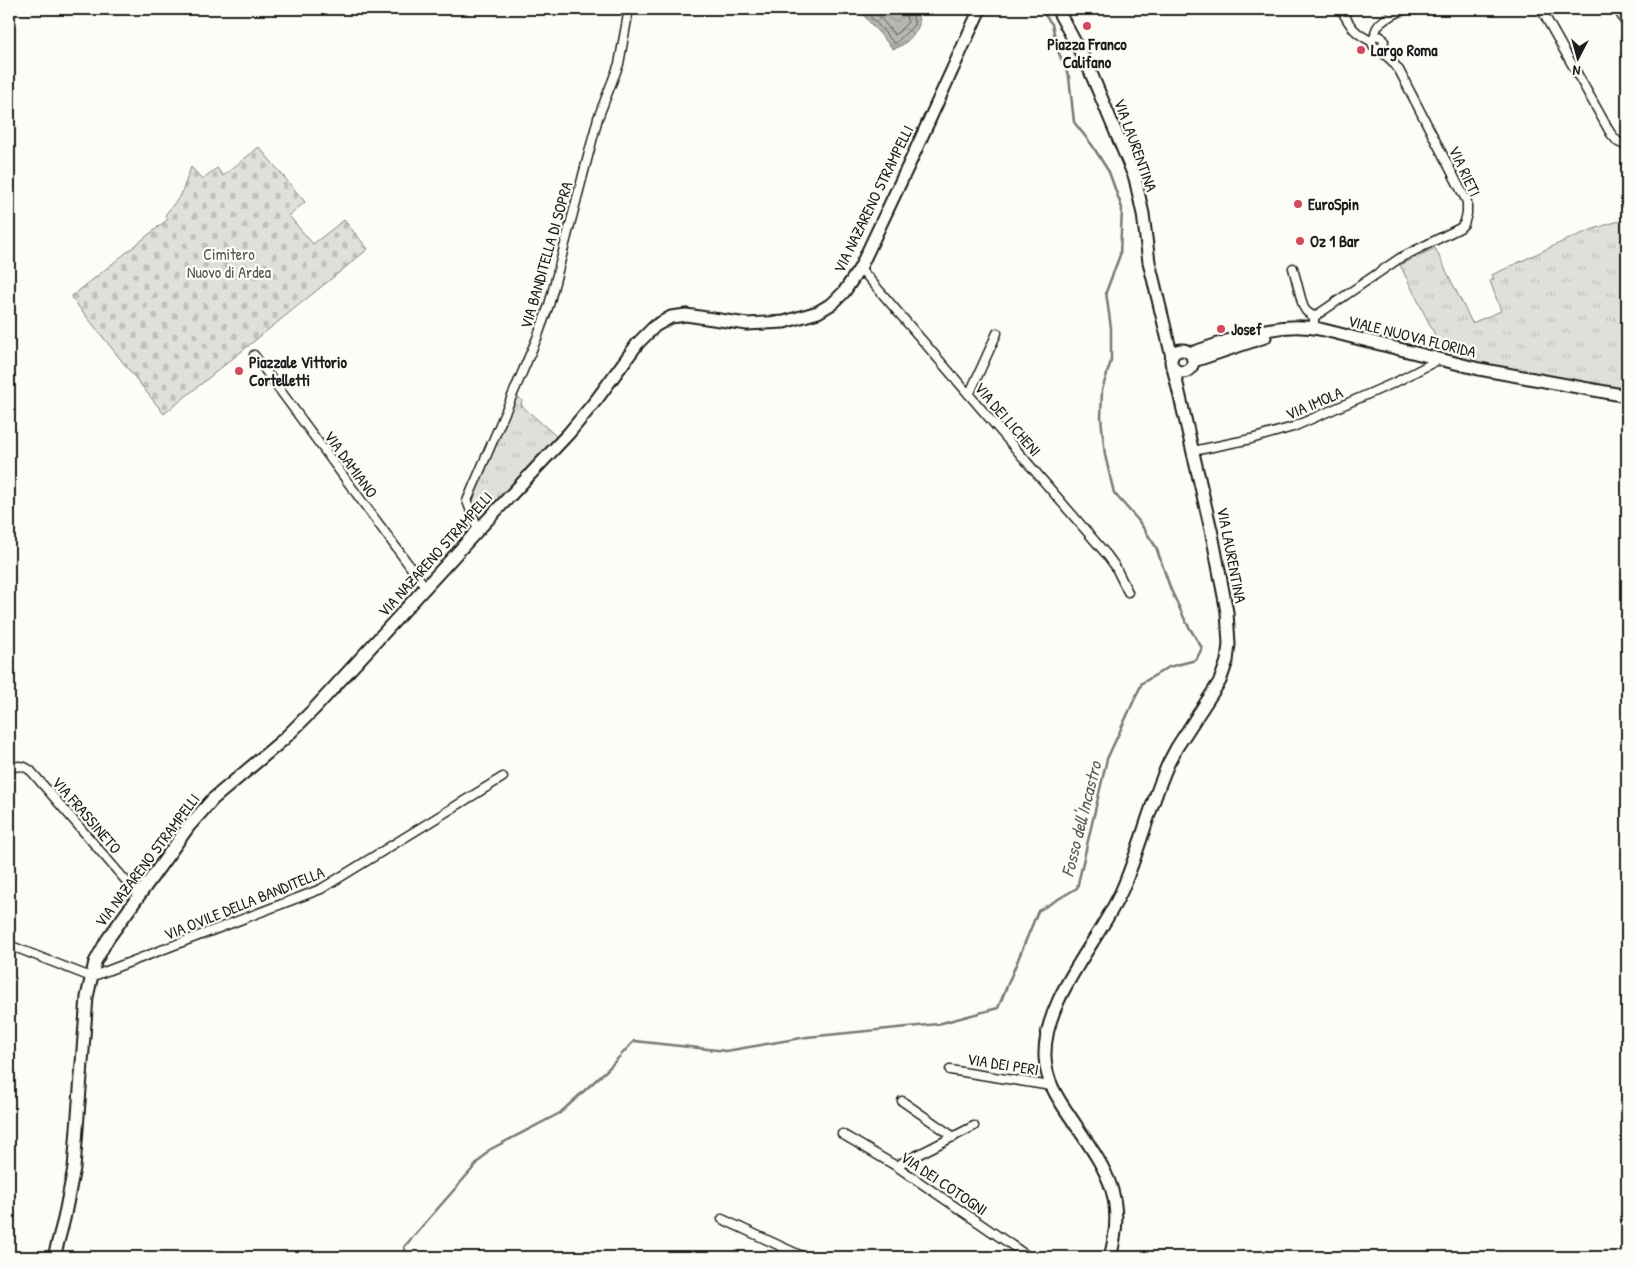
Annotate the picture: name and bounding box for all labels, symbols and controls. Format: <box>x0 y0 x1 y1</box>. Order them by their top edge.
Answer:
marker: Piazza Franco Califano <box>1081 20 1093 32</box>
north arrow <box>1554 32 1604 82</box>
place label: Piazza Franco Califano <box>1047 33 1127 73</box>
place label: Largo Roma <box>1371 39 1438 62</box>
marker: Largo Roma <box>1355 44 1367 56</box>
text: N <box>1571 62 1581 81</box>
street label: VIA LAURENTINA <box>1109 96 1163 195</box>
street label: VIA NAZARENO STRAMPELLI <box>828 121 918 277</box>
street label: VIA RIETI <box>1444 142 1486 200</box>
street label: VIA BANDITELLA DI SOPRA <box>514 179 578 331</box>
place label: EuroSpin <box>1308 193 1359 216</box>
marker: EuroSpin <box>1292 198 1304 210</box>
place label: Oz 1 Bar <box>1310 230 1360 252</box>
marker: Oz 1 Bar <box>1294 235 1306 247</box>
park label: Cimitero Nuovo di Ardea <box>187 243 271 283</box>
street label: VIALE NUOVA FLORIDA <box>1346 309 1479 363</box>
place label: Josef <box>1231 318 1262 340</box>
marker: Josef <box>1215 323 1227 335</box>
place label: Piazzale Vittorio Cortelletti <box>249 351 348 391</box>
marker: Piazzale Vittorio Cortelletti <box>233 365 245 377</box>
street label: VIA DEI LICHENI <box>970 377 1046 461</box>
street label: VIA IMOLA <box>1282 381 1346 425</box>
street label: VIA DAMIANO <box>319 426 383 502</box>
street label: VIA NAZARENO STRAMPELLI <box>373 487 497 621</box>
street label: VIA LAURENTINA <box>1212 505 1252 605</box>
water label: Fosso dell'Incastro <box>1055 757 1108 879</box>
street label: VIA FRASSINETO <box>47 772 127 858</box>
street label: VIA NAZARENO STRAMPELLI <box>90 789 204 931</box>
street label: VIA OVILE DELLA BANDITELLA <box>161 861 327 945</box>
street label: VIA DEI PERI <box>966 1047 1040 1081</box>
street label: VIA DEI COTOGNI <box>896 1146 992 1220</box>

